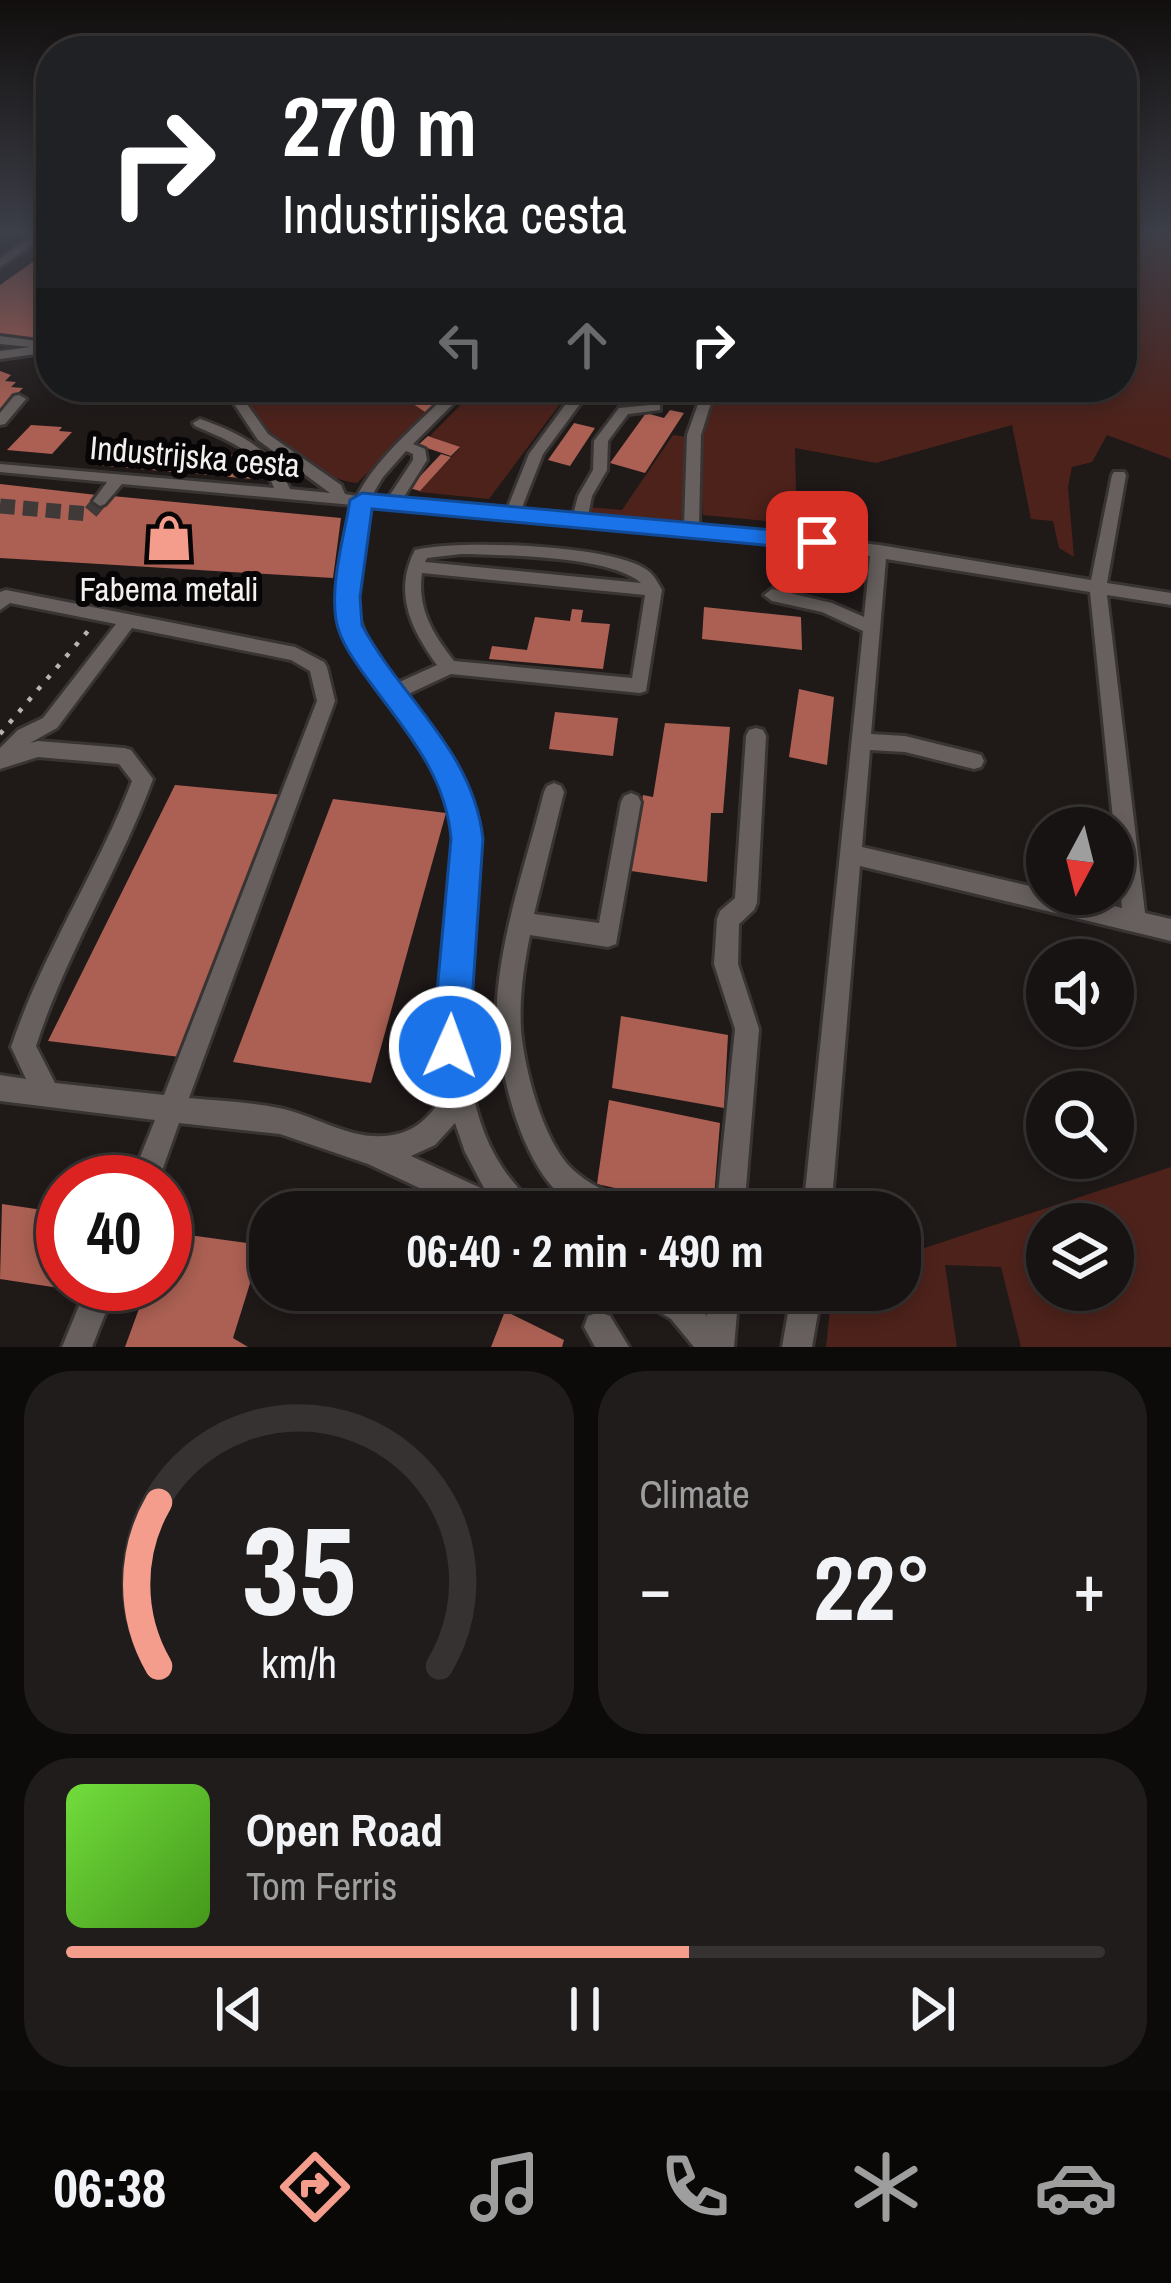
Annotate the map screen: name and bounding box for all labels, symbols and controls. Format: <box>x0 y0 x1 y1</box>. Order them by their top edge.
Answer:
text: 270 m <box>282 69 477 182</box>
icon: right <box>84 84 240 240</box>
text: Industrijska cesta <box>282 177 627 250</box>
icon: left <box>428 312 494 378</box>
icon: ahead <box>554 312 620 378</box>
icon: right <box>680 312 746 378</box>
street label: Industrijska cesta <box>88 425 302 487</box>
pin <box>766 491 868 593</box>
icon: arrive <box>784 509 850 575</box>
shop icon: Fabema metali <box>144 513 194 563</box>
place label: Fabema metali <box>79 567 259 611</box>
north arrow <box>1026 807 1134 915</box>
map controls <box>1026 807 1134 1311</box>
button: sound <box>1026 939 1134 1047</box>
position arrow <box>387 984 513 1110</box>
button: search <box>1026 1071 1134 1179</box>
speed limit sign: 40 <box>36 1155 192 1311</box>
button: layers <box>1026 1203 1134 1311</box>
text: 06:40 · 2 min · 490 m <box>407 1220 763 1281</box>
text: Climate <box>640 1468 750 1520</box>
text: 35 <box>242 1486 356 1654</box>
text: 22° <box>813 1527 931 1648</box>
text: − <box>640 1543 671 1632</box>
text: + <box>1073 1543 1105 1632</box>
text: km/h <box>261 1633 337 1690</box>
text: Open Road <box>246 1799 443 1860</box>
text: Tom Ferris <box>246 1860 397 1912</box>
icon: previous <box>206 1976 272 2042</box>
icon: pause <box>552 1976 618 2042</box>
icon: next <box>899 1976 965 2042</box>
icon: directions <box>273 2145 357 2229</box>
icon: music <box>463 2145 547 2229</box>
icon: phone <box>653 2145 737 2229</box>
icon: climate <box>844 2145 928 2229</box>
icon: car <box>1034 2145 1118 2229</box>
text: 06:38 <box>53 2151 166 2224</box>

